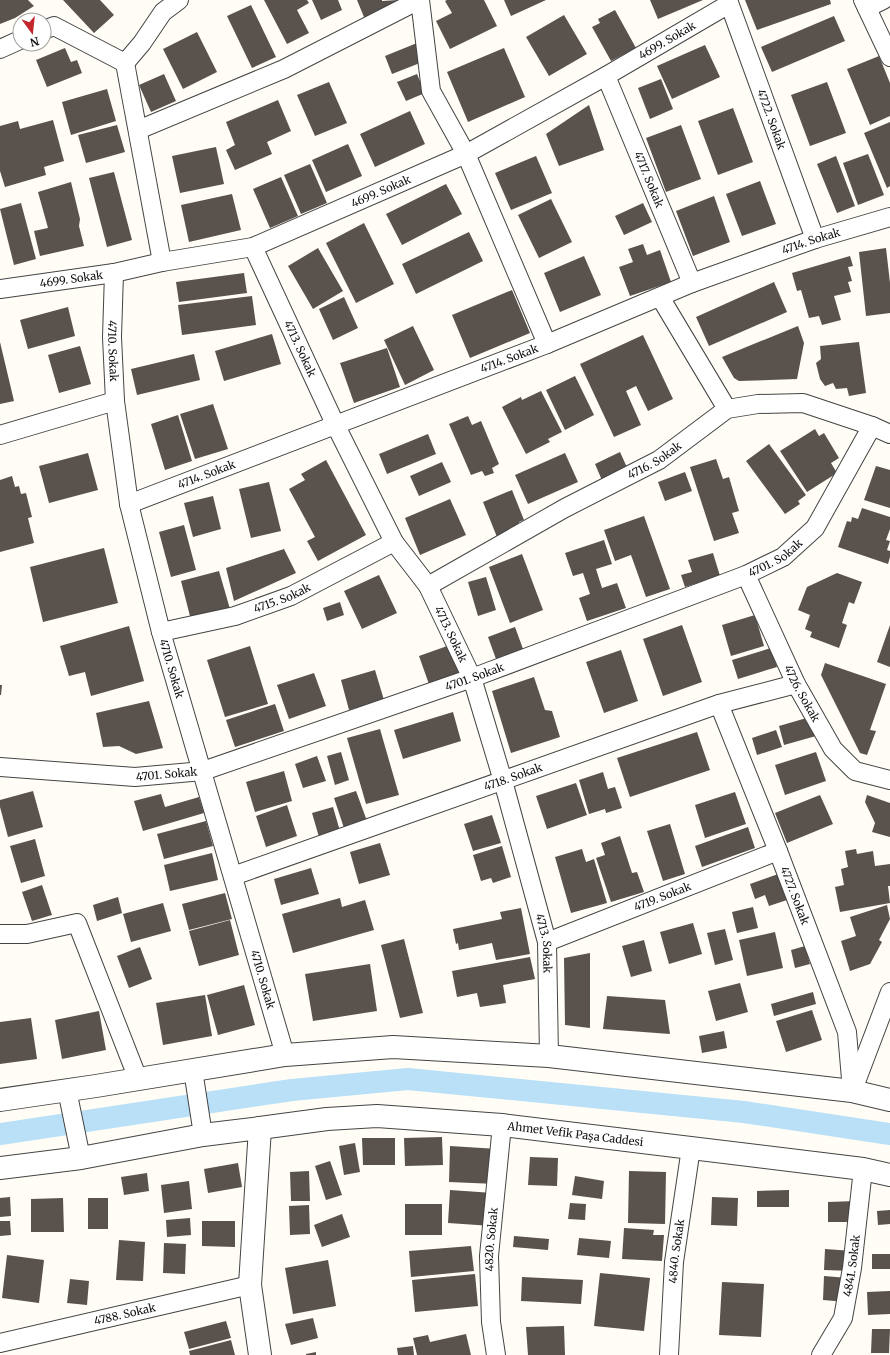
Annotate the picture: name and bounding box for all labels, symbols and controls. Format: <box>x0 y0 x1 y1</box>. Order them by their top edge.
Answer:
north arrow <box>12 12 52 52</box>
street label: 4699. Sokak <box>636 18 698 62</box>
text: N <box>28 34 41 50</box>
street label: 4722. Sokak <box>754 87 789 151</box>
street label: 4717. Sokak <box>631 149 667 210</box>
street label: 4699. Sokak <box>349 172 413 210</box>
street label: 4714. Sokak <box>780 225 842 257</box>
street label: 4699. Sokak <box>39 268 104 290</box>
street label: 4713. Sokak <box>281 318 319 379</box>
street label: 4710. Sokak <box>105 320 121 382</box>
street label: 4714. Sokak <box>478 341 540 376</box>
street label: 4716. Sokak <box>625 439 684 482</box>
street label: 4714. Sokak <box>176 457 237 492</box>
street label: 4701. Sokak <box>746 536 805 580</box>
street label: 4715. Sokak <box>252 580 313 616</box>
street label: 4713. Sokak <box>432 604 470 665</box>
street label: 4710. Sokak <box>156 637 187 700</box>
street label: 4701. Sokak <box>443 660 506 694</box>
street label: 4726. Sokak <box>781 663 823 724</box>
street label: 4718. Sokak <box>482 760 544 794</box>
street label: 4701. Sokak <box>135 765 198 784</box>
street label: 4727. Sokak <box>778 864 812 927</box>
street label: 4719. Sokak <box>632 879 693 914</box>
street label: 4713. Sokak <box>533 912 555 973</box>
street label: 4710. Sokak <box>248 948 278 1011</box>
street label: Ahmet Vefik Paşa Caddesi <box>506 1119 645 1149</box>
street label: 4820. Sokak <box>482 1207 501 1272</box>
street label: 4840. Sokak <box>666 1218 687 1284</box>
street label: 4841. Sokak <box>840 1234 863 1298</box>
street label: 4788. Sokak <box>92 1300 157 1328</box>

